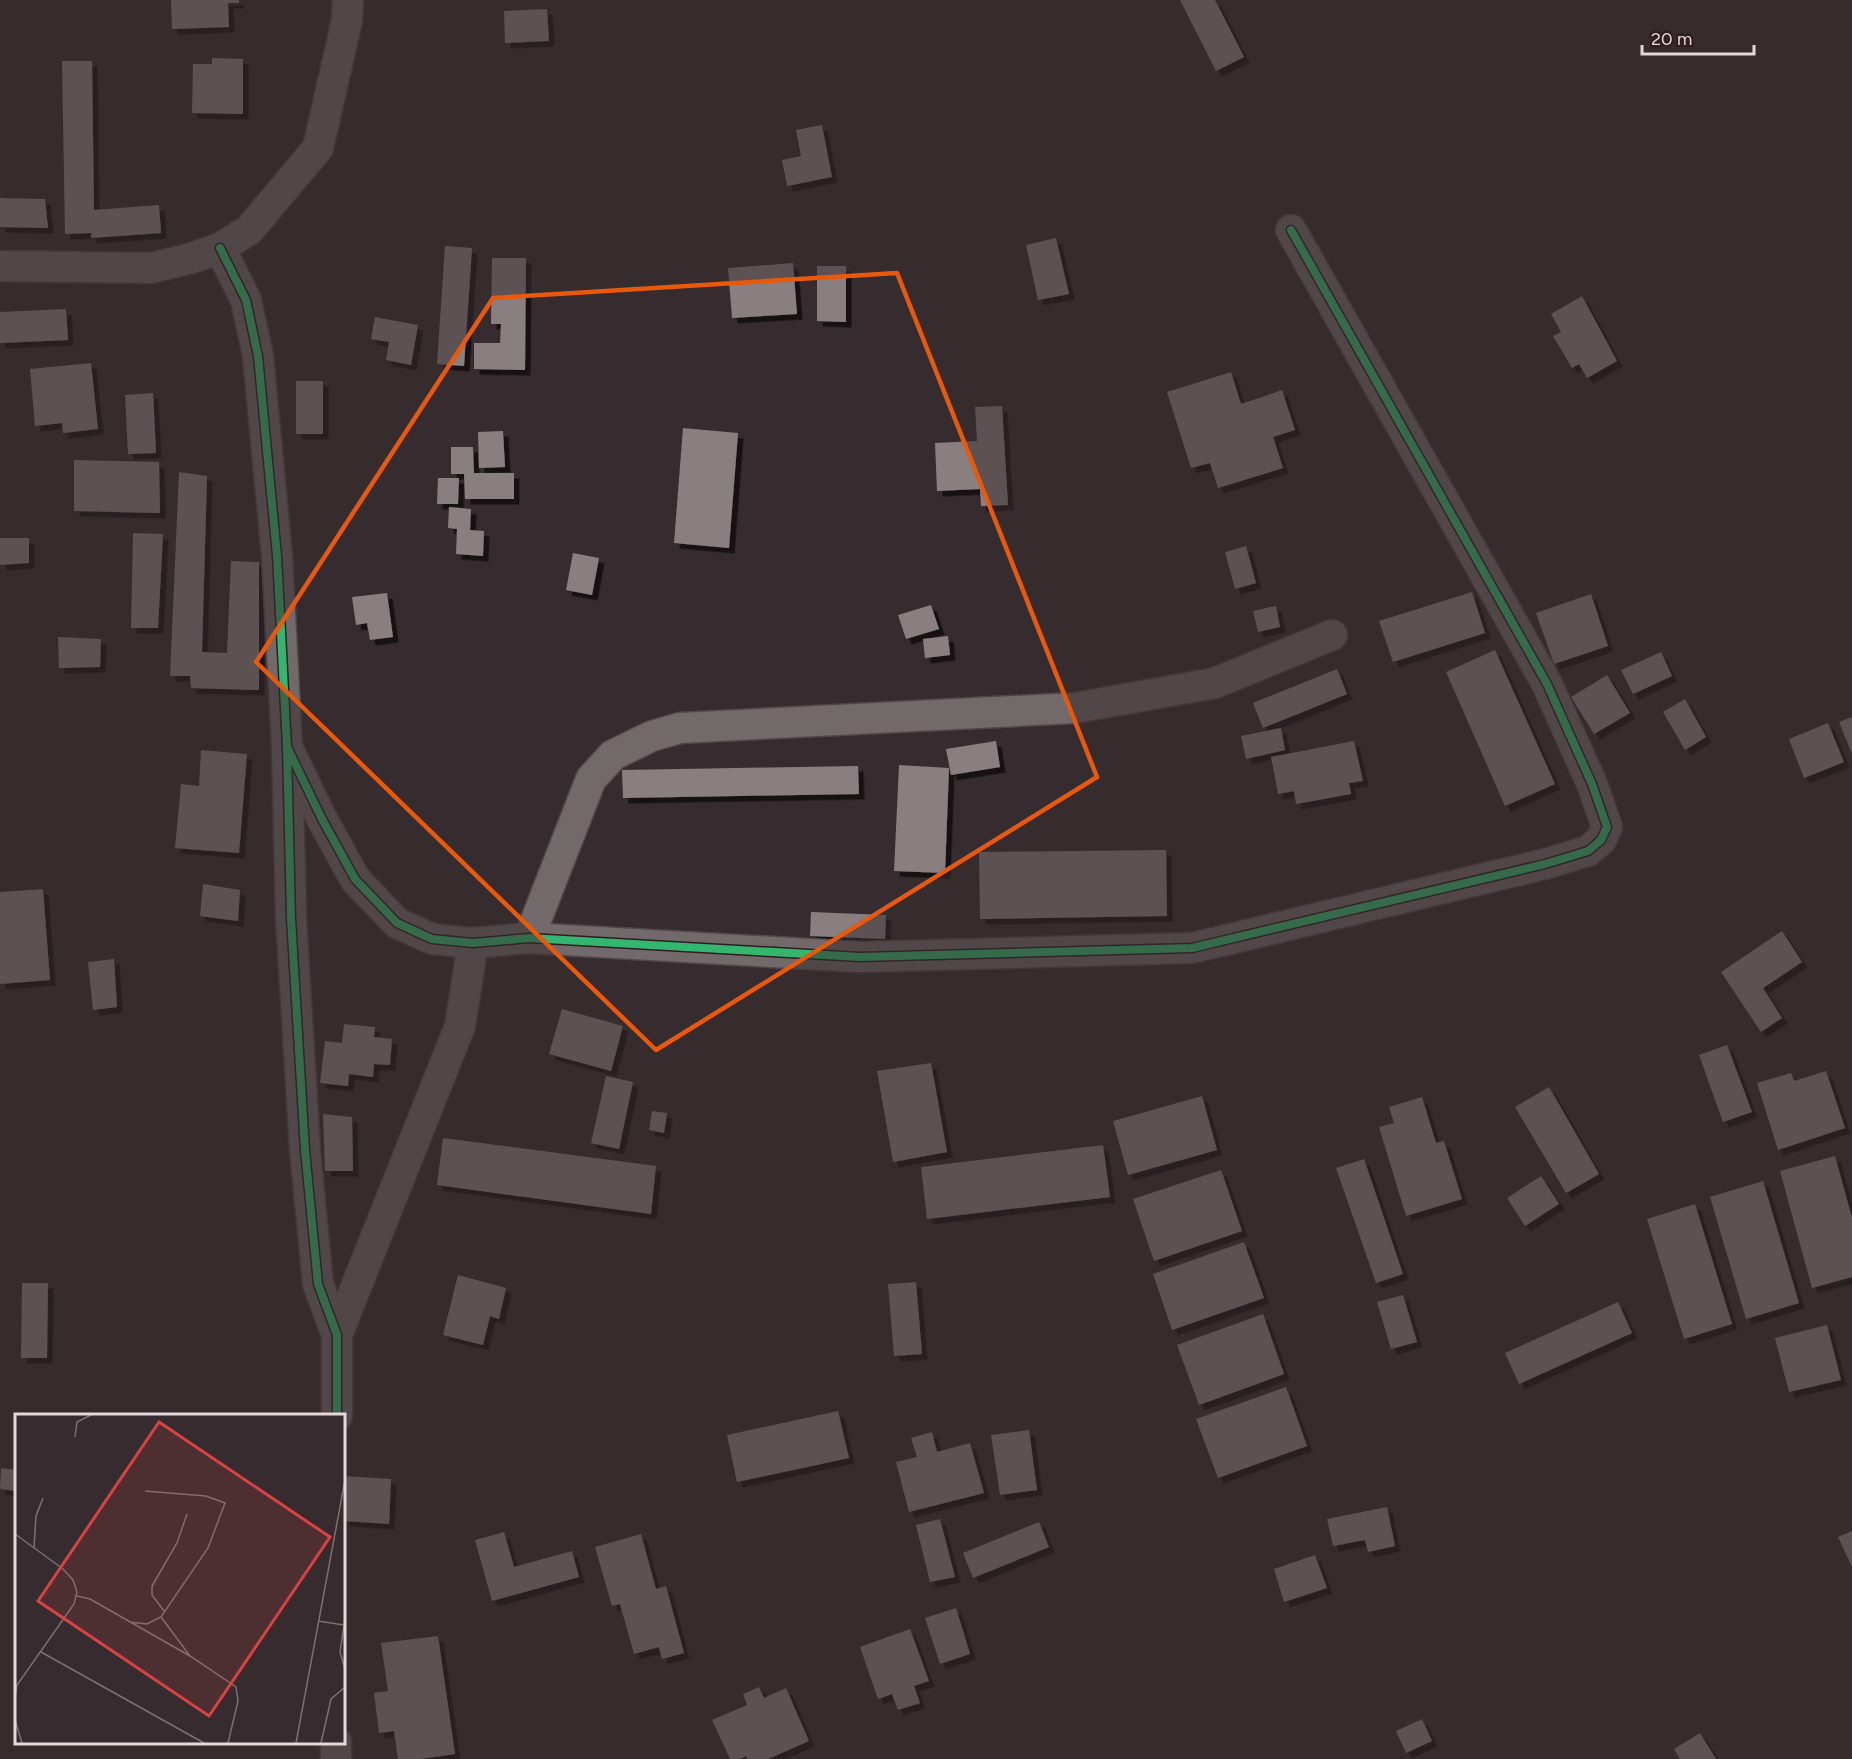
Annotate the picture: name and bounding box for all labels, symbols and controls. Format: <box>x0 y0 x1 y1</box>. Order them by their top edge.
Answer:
scale bar <box>1642 18 1754 56</box>
text: 20 m <box>1651 28 1692 50</box>
inset map <box>15 1414 345 1744</box>

